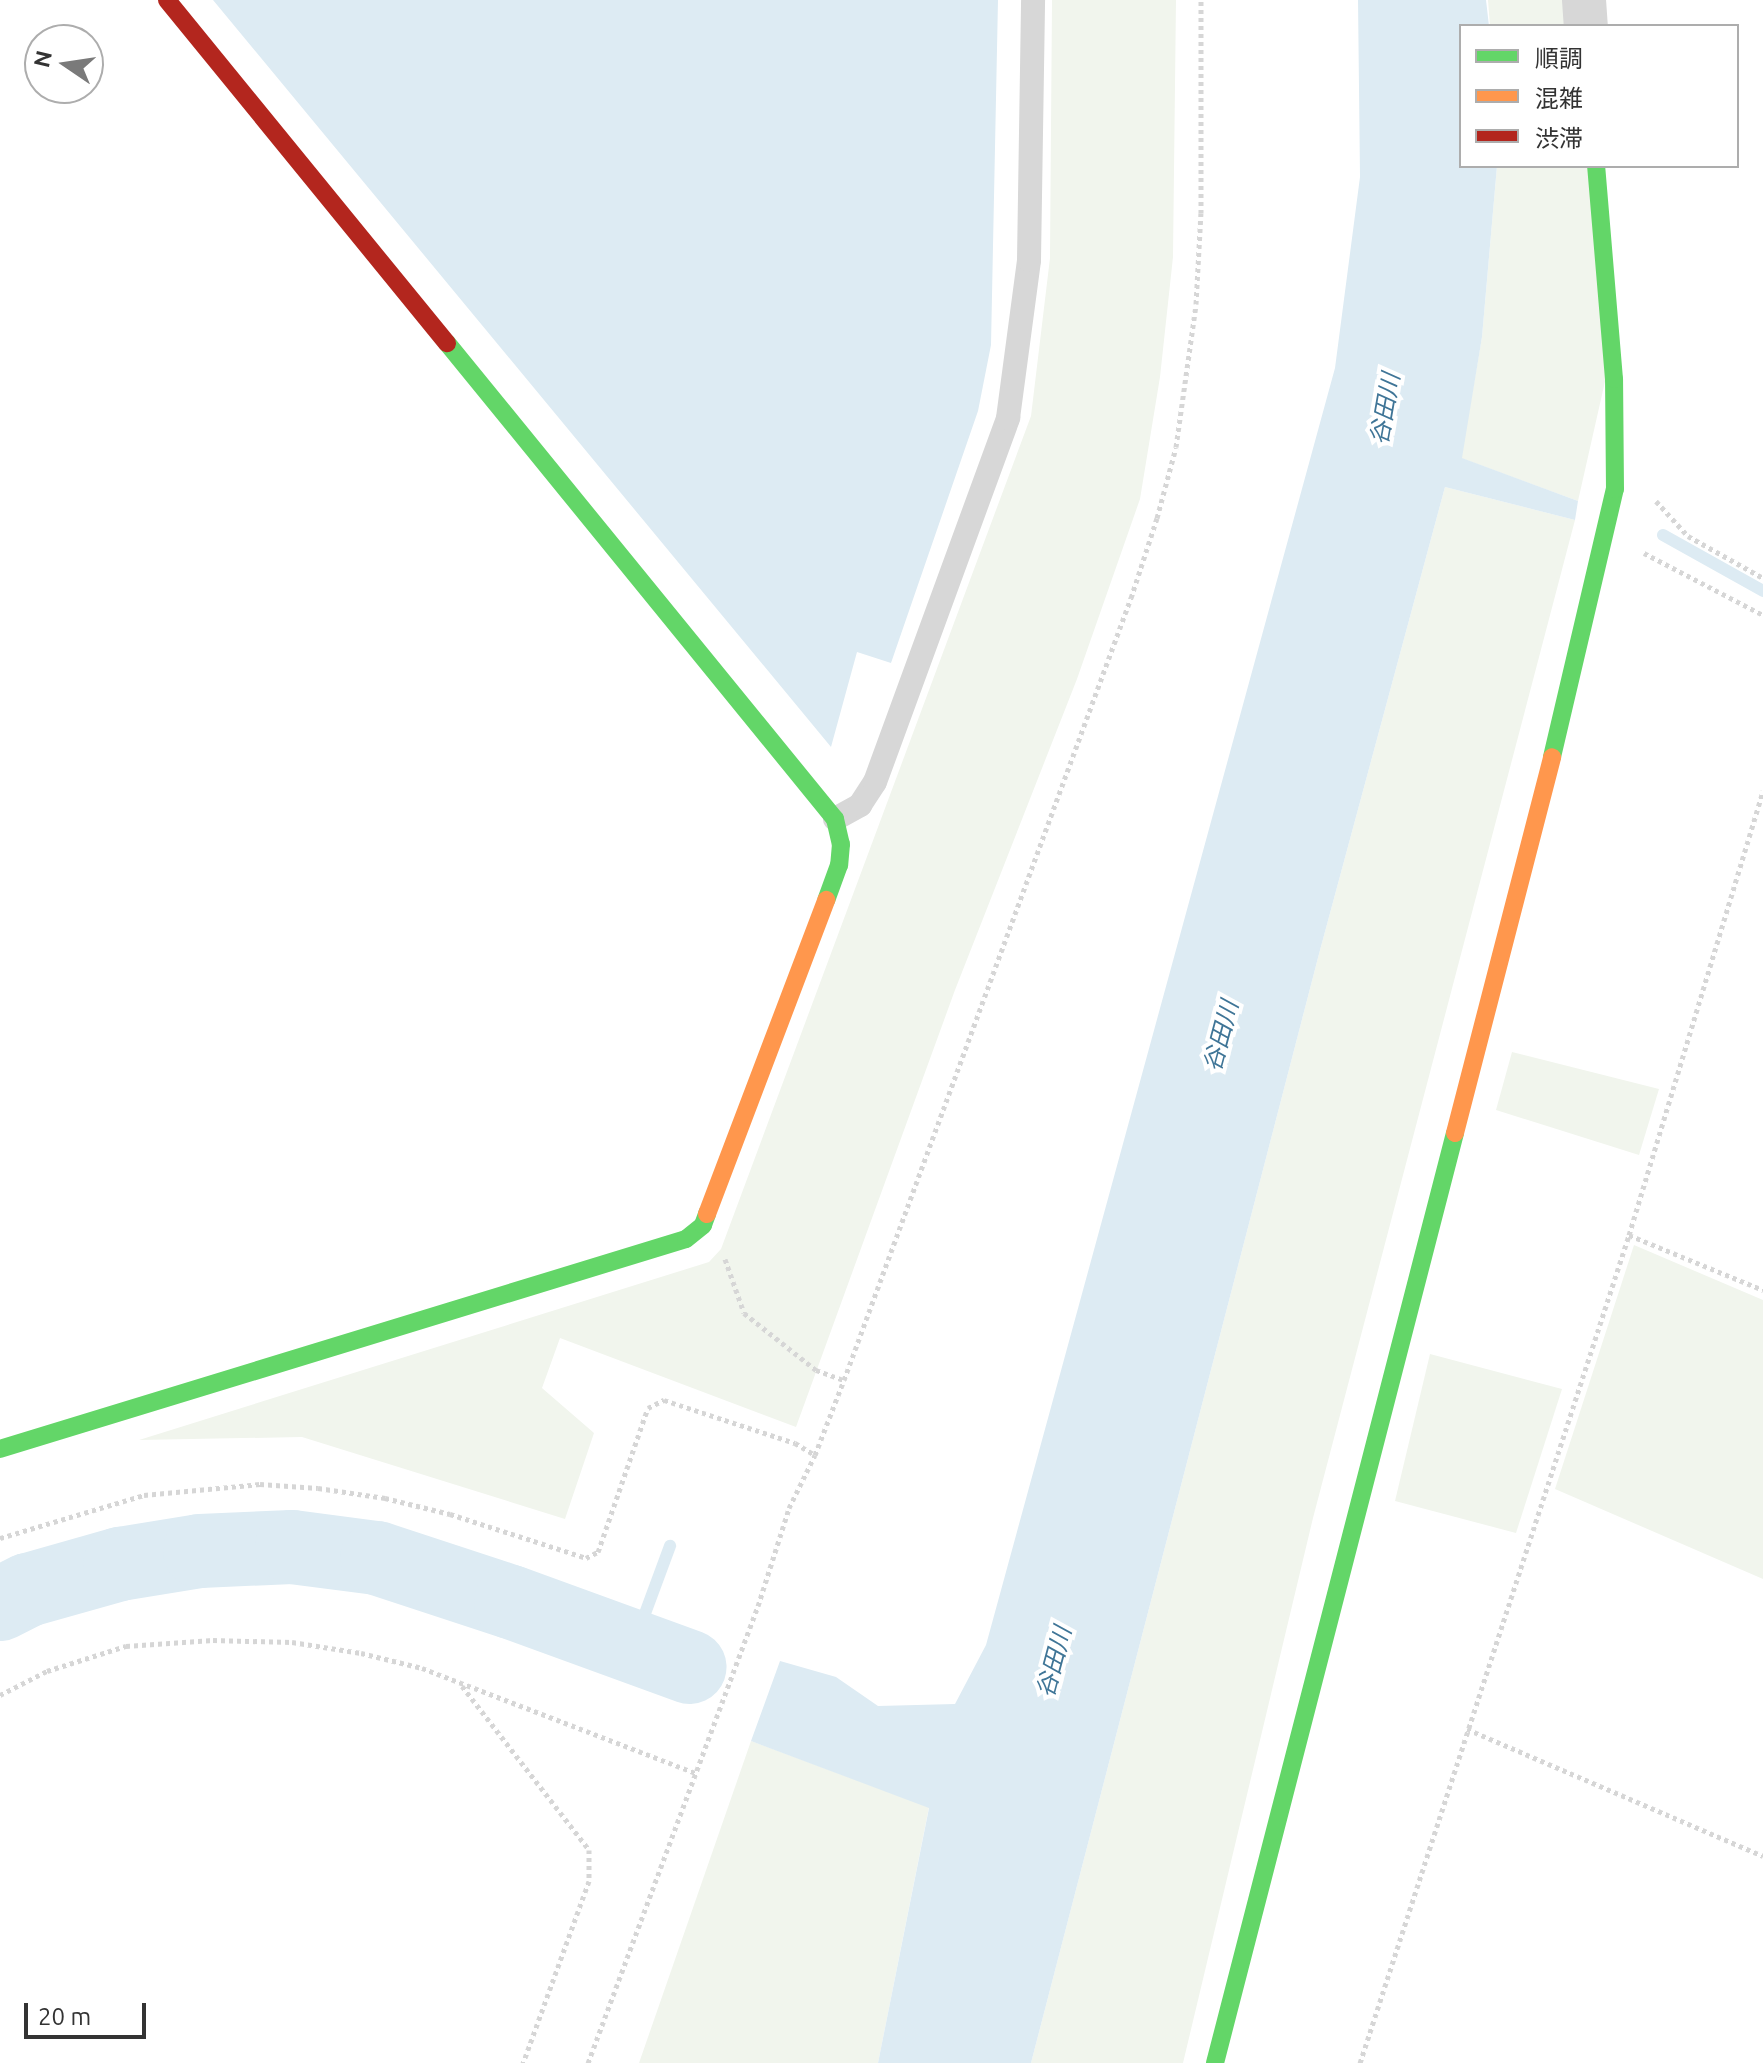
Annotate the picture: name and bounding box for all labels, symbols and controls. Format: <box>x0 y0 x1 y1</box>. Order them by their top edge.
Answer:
north arrow <box>24 24 104 104</box>
legend <box>1459 24 1739 168</box>
text: 順調 <box>1535 45 1583 72</box>
text: N <box>28 48 56 70</box>
text: 混雑 <box>1535 85 1583 112</box>
text: 渋滞 <box>1535 125 1583 152</box>
water label: 谷田川 <box>1365 371 1405 447</box>
water label: 谷田川 <box>1198 997 1244 1075</box>
water label: 谷田川 <box>1031 1623 1077 1701</box>
scale bar <box>28 1987 150 2037</box>
text: 20 m <box>38 2003 91 2030</box>

